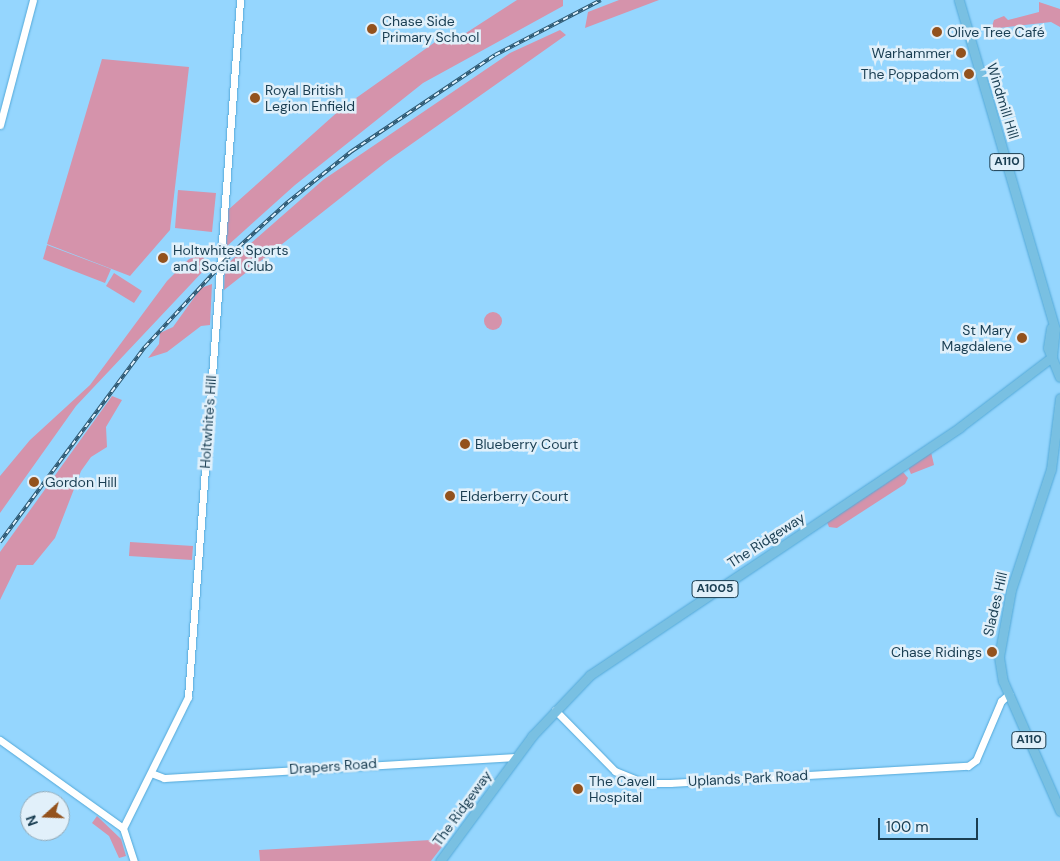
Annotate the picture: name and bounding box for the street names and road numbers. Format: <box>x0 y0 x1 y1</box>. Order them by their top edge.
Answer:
street label: Windmill Hill <box>983 61 1023 141</box>
road number: A110 <box>988 152 1026 172</box>
street label: Holtwhite's Hill <box>196 375 220 469</box>
street label: The Ridgeway <box>724 509 808 571</box>
street label: Slades Hill <box>979 570 1011 638</box>
road number: A1005 <box>691 580 739 598</box>
road number: A110 <box>1010 730 1048 750</box>
street label: Drapers Road <box>289 755 377 777</box>
street label: Uplands Park Road <box>688 766 808 790</box>
street label: The Ridgeway <box>429 767 495 849</box>

